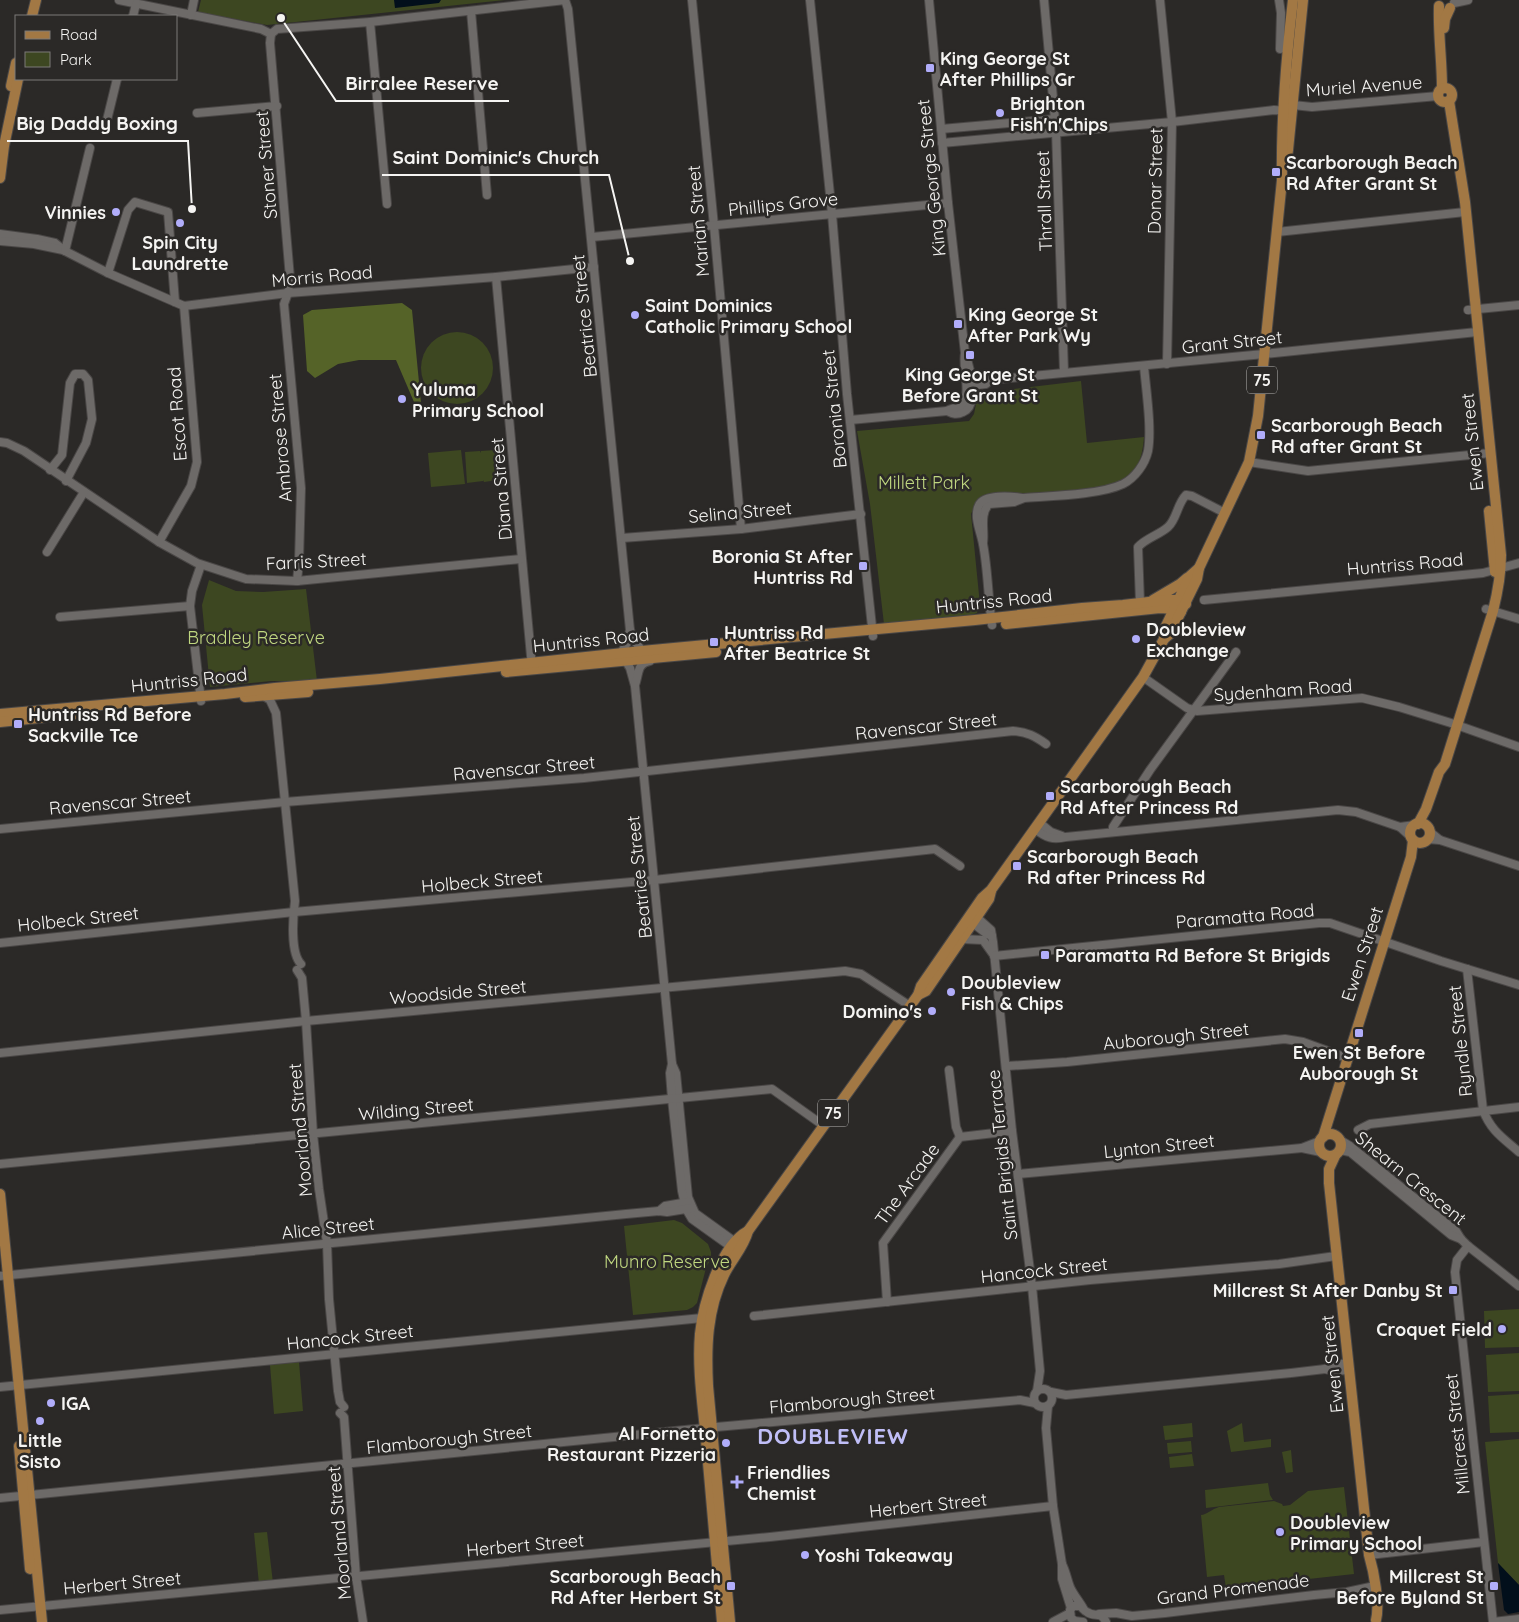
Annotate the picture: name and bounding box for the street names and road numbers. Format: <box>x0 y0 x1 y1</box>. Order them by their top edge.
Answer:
street label: Muriel Avenue <box>1305 70 1423 102</box>
street label: King George Street <box>911 98 951 258</box>
street label: Stoner Street <box>250 110 282 220</box>
street label: Donar Street <box>1143 128 1167 234</box>
street label: Thrall Street <box>1031 150 1057 252</box>
street label: Marian Street <box>682 164 714 278</box>
street label: Phillips Grove <box>727 187 839 221</box>
street label: Beatrice Street <box>566 253 602 379</box>
street label: Morris Road <box>270 260 374 292</box>
street label: Grant Street <box>1181 325 1283 359</box>
street label: Boronia Street <box>816 348 852 470</box>
street label: Escot Road <box>162 366 192 462</box>
road number: 75 <box>1247 366 1277 394</box>
street label: Ambrose Street <box>263 373 297 503</box>
street label: Ewen Street <box>1455 392 1489 492</box>
street label: Diana Street <box>485 437 517 541</box>
street label: Selina Street <box>687 496 793 528</box>
street label: Farris Street <box>265 547 367 575</box>
street label: Huntriss Road <box>1346 547 1464 581</box>
street label: Huntriss Road <box>935 583 1053 619</box>
street label: Huntriss Road <box>532 622 650 658</box>
street label: Huntriss Road <box>130 662 248 698</box>
street label: Sydenham Road <box>1213 674 1353 706</box>
street label: Ravenscar Street <box>854 707 998 745</box>
street label: Ravenscar Street <box>452 750 596 786</box>
street label: Ravenscar Street <box>48 784 192 820</box>
street label: Beatrice Street <box>621 814 657 940</box>
street label: Holbeck Street <box>420 864 544 898</box>
street label: Paramatta Road <box>1175 898 1315 934</box>
street label: Holbeck Street <box>16 901 140 937</box>
street label: Ewen Street <box>1336 904 1388 1004</box>
street label: Woodside Street <box>389 975 527 1009</box>
street label: Ryndle Street <box>1443 984 1477 1098</box>
street label: Auborough Street <box>1102 1017 1250 1055</box>
street label: Moorland Street <box>283 1062 317 1198</box>
street label: Saint Brigids Terrace <box>982 1069 1022 1241</box>
street label: Wilding Street <box>357 1093 475 1125</box>
road number: 75 <box>818 1100 848 1126</box>
street label: Shearn Crescent <box>1351 1126 1471 1230</box>
street label: Lynton Street <box>1102 1129 1216 1163</box>
street label: The Arcade <box>870 1139 944 1229</box>
street label: Alice Street <box>280 1212 376 1244</box>
street label: Hancock Street <box>979 1252 1109 1288</box>
street label: Ewen Street <box>1315 1314 1349 1414</box>
street label: Hancock Street <box>285 1319 415 1355</box>
street label: Millcrest Street <box>1439 1372 1475 1496</box>
street label: Flamborough Street <box>768 1381 936 1419</box>
street label: Flamborough Street <box>365 1419 533 1459</box>
street label: Moorland Street <box>322 1465 356 1601</box>
street label: Herbert Street <box>868 1487 988 1523</box>
street label: Herbert Street <box>465 1528 585 1562</box>
street label: Herbert Street <box>62 1566 182 1600</box>
street label: Grand Promenade <box>1155 1568 1311 1610</box>

